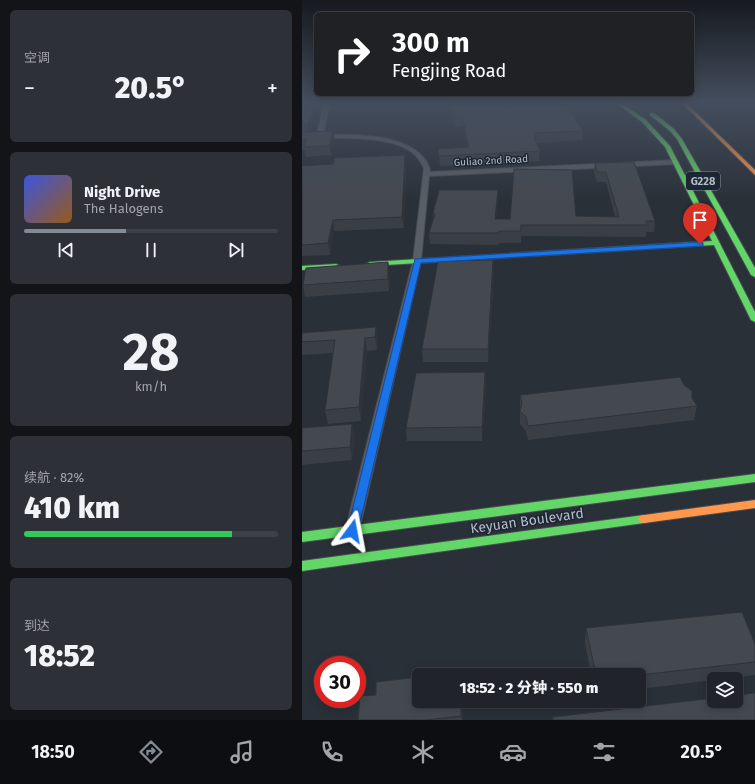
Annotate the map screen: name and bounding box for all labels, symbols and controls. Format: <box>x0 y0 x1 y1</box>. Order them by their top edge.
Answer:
text: 300 m <box>392 26 470 59</box>
icon: right <box>326 28 378 80</box>
text: 空调 <box>24 50 50 65</box>
text: Fengjing Road <box>392 60 506 82</box>
text: 20.5° <box>115 70 187 106</box>
text: − <box>24 75 35 102</box>
text: + <box>267 75 278 102</box>
street label: Guliao 2nd Road <box>454 153 528 169</box>
road number: G228 <box>686 172 720 190</box>
text: Night Drive <box>84 183 160 201</box>
text: The Halogens <box>84 201 163 216</box>
pin <box>683 203 717 244</box>
icon: arrive <box>689 209 711 231</box>
icon: previous <box>55 239 77 261</box>
icon: pause <box>140 239 162 261</box>
icon: next <box>225 239 247 261</box>
text: 28 <box>122 321 180 384</box>
text: km/h <box>135 379 167 394</box>
text: 续航 · 82% <box>24 470 84 485</box>
text: 410 km <box>24 490 120 526</box>
street label: Keyuan Boulevard <box>469 505 585 537</box>
position arrow <box>331 510 373 552</box>
text: 到达 <box>24 618 50 633</box>
text: 18:52 <box>24 638 95 674</box>
speed limit sign: 30 <box>314 656 366 708</box>
map controls <box>707 672 743 708</box>
button: layers <box>707 672 743 708</box>
text: 18:52 · 2 分钟 · 550 m <box>460 679 598 697</box>
icon: directions <box>137 738 165 766</box>
icon: music <box>228 738 256 766</box>
icon: phone <box>318 738 346 766</box>
icon: climate <box>409 738 437 766</box>
icon: car <box>499 738 527 766</box>
icon: filters <box>590 738 618 766</box>
text: 18:50 <box>31 741 75 763</box>
text: 20.5° <box>680 741 724 763</box>

